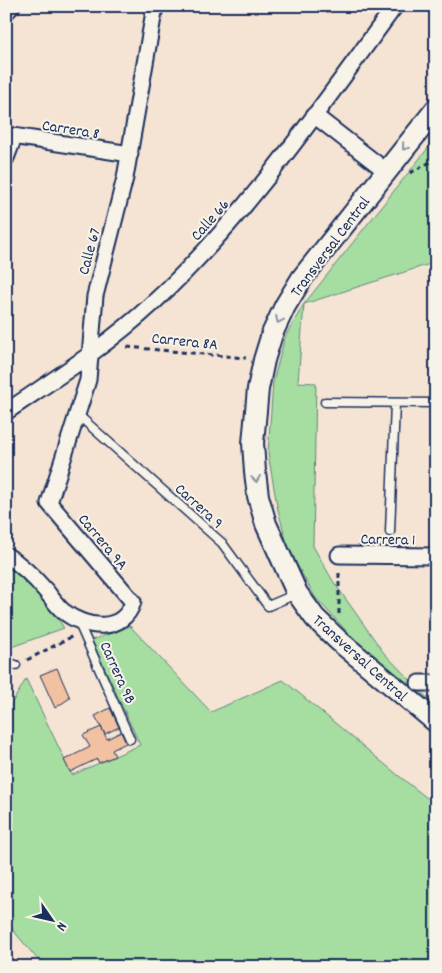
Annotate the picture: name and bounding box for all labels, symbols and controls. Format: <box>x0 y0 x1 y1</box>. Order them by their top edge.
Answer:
street label: Carrera 8 <box>40 115 101 146</box>
one-way arrow <box>403 141 411 150</box>
street label: Transversal Central <box>285 192 377 303</box>
street label: Calle 66 <box>186 194 236 247</box>
street label: Calle 67 <box>73 226 108 278</box>
one-way arrow <box>274 315 285 324</box>
street label: Carrera 8A <box>150 328 219 357</box>
one-way arrow <box>250 475 261 483</box>
street label: Carrera 9 <box>169 479 228 535</box>
street label: Carrera 9A <box>72 509 133 576</box>
street label: Carrera 1 <box>360 529 416 552</box>
street label: Transversal Central <box>307 610 412 708</box>
street label: Carrera 9B <box>93 638 141 708</box>
north arrow <box>28 896 78 946</box>
text: N <box>51 918 71 935</box>

